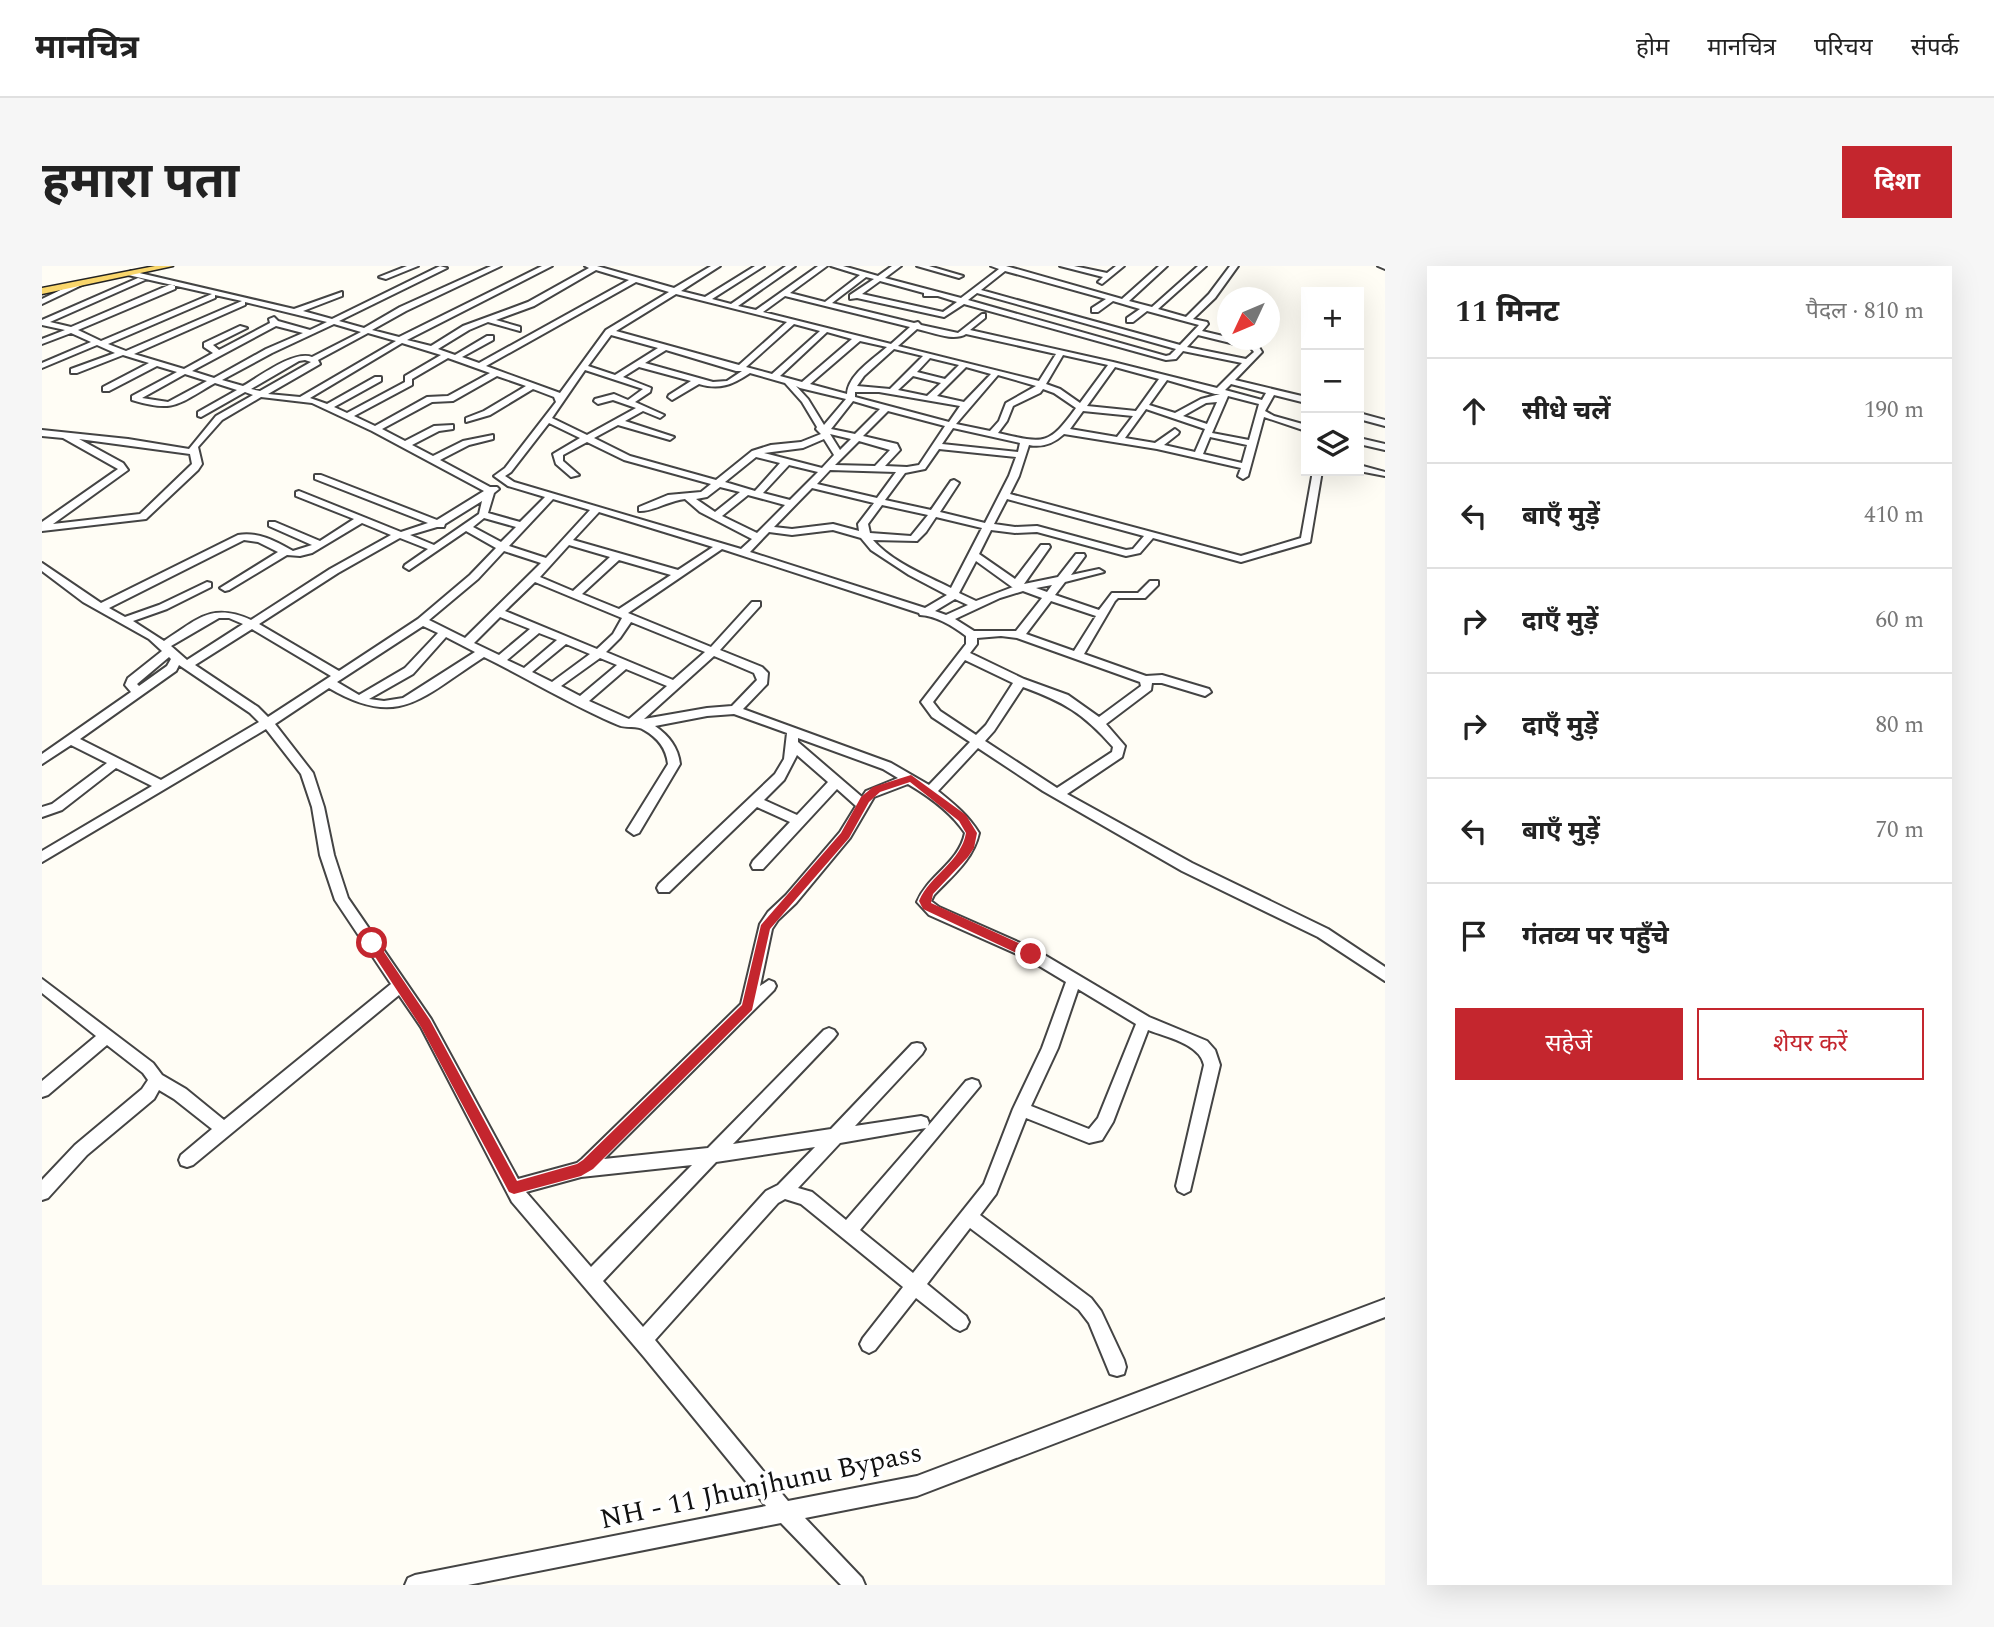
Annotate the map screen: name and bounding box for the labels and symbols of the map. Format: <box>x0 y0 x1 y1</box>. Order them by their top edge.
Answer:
north arrow <box>1217 287 1280 350</box>
route start <box>356 927 387 958</box>
route end <box>1015 938 1046 969</box>
street label: NH - 11 Jhunjhunu Bypass <box>596 1431 926 1541</box>

